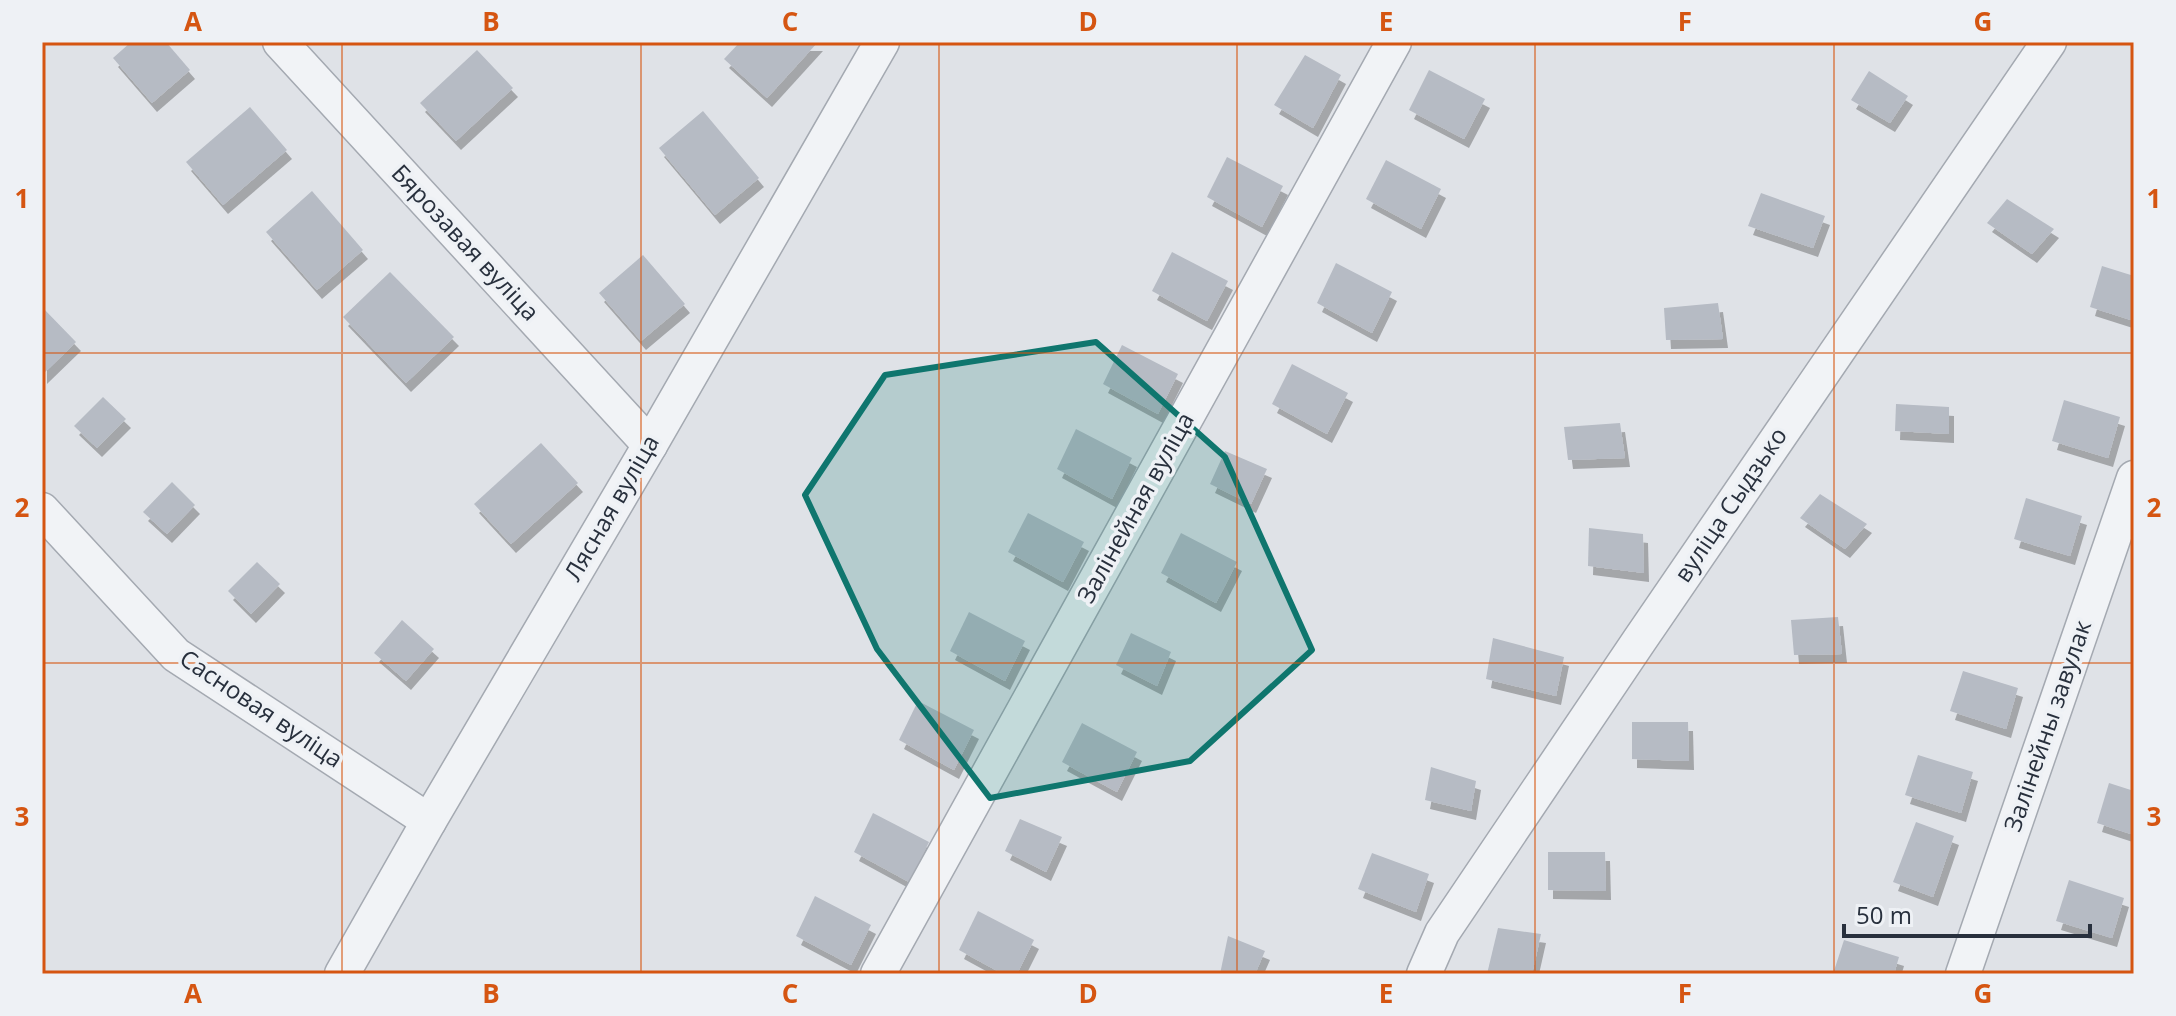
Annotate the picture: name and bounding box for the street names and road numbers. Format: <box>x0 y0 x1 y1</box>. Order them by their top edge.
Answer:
street label: Бярозавая вуліца <box>385 157 547 327</box>
street label: Залінейная вуліца <box>1069 406 1201 608</box>
street label: вуліца Сыдзько <box>1666 420 1794 588</box>
street label: Лясная вуліца <box>555 428 666 586</box>
street label: Залінейны завулак <box>1995 615 2098 835</box>
street label: Сасновая вуліца <box>174 641 350 775</box>

